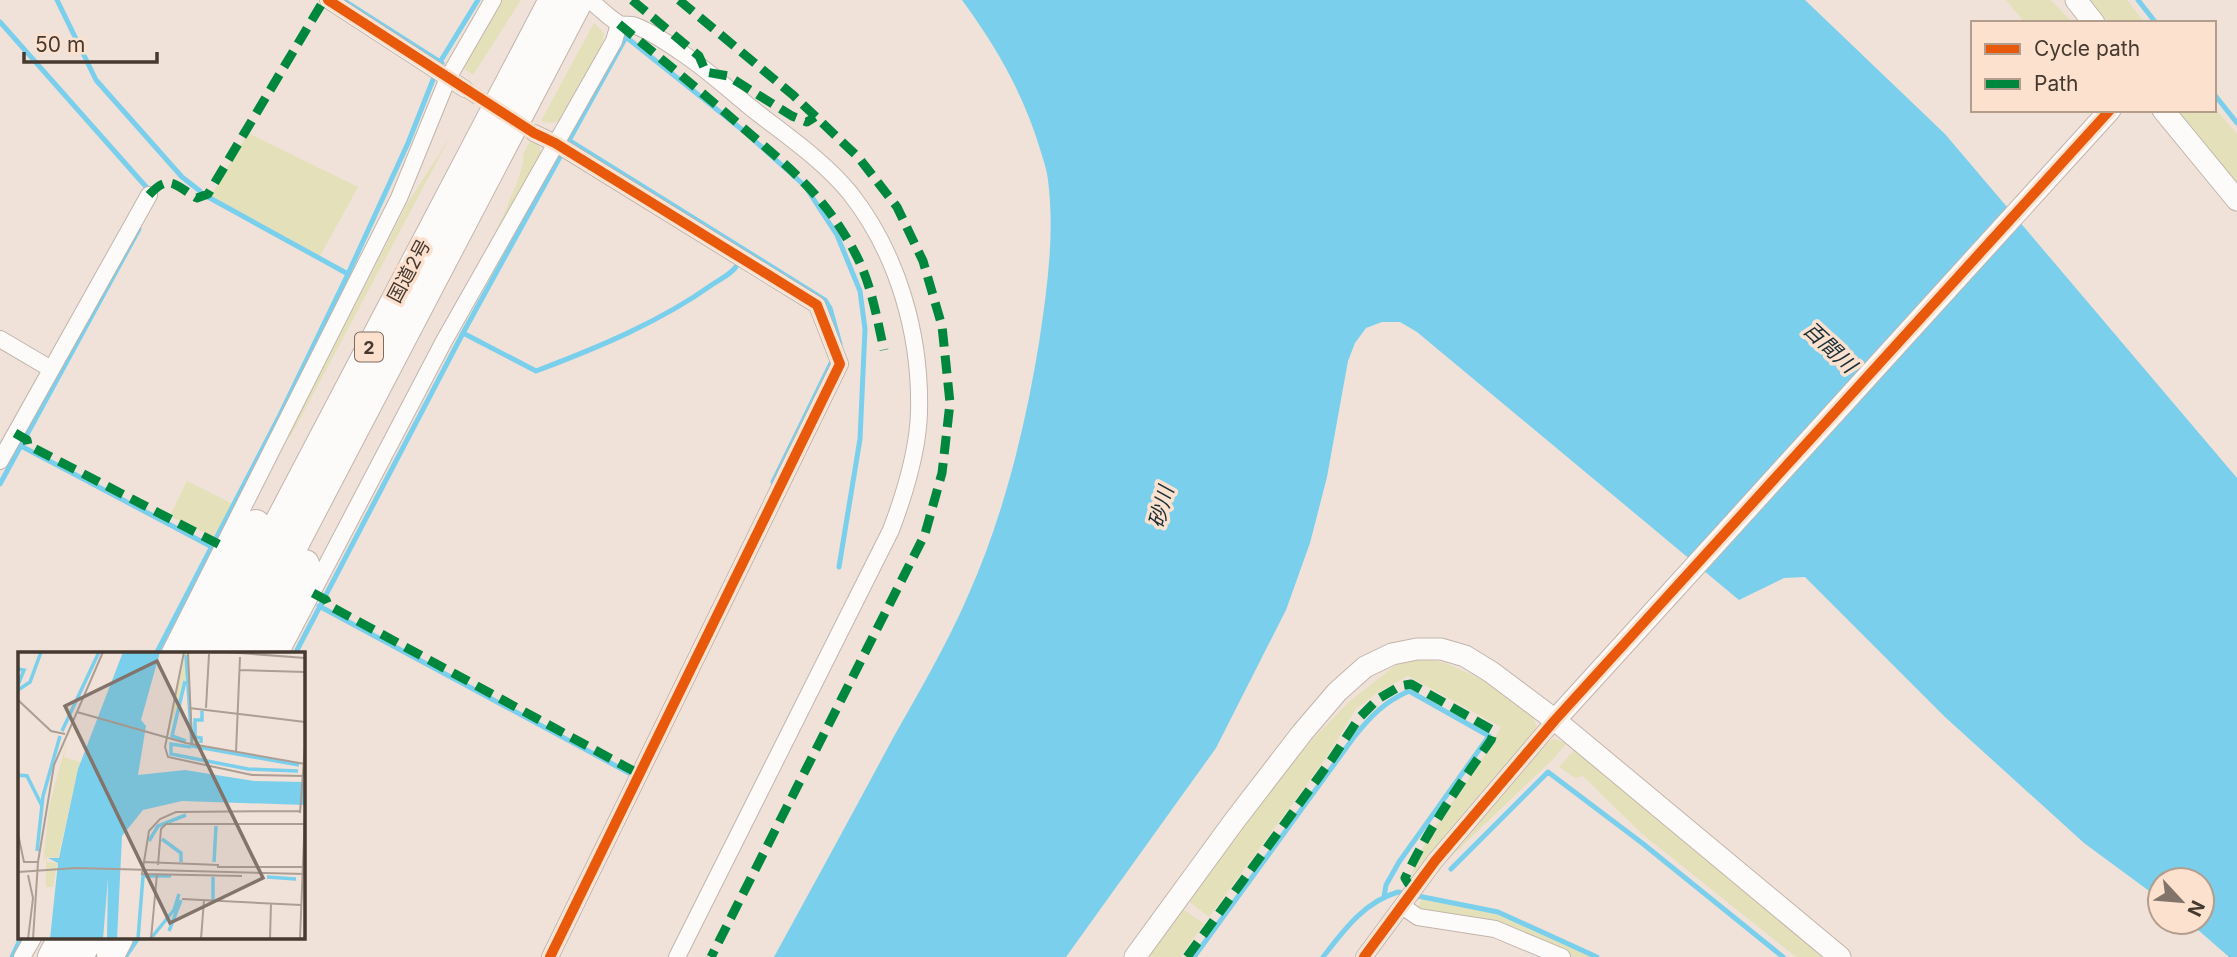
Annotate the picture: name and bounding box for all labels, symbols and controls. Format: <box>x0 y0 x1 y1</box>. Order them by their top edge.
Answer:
scale bar <box>24 21 158 65</box>
legend <box>1971 21 2216 112</box>
text: 50 m <box>35 32 85 57</box>
text: Cycle path <box>2034 36 2140 61</box>
text: Path <box>2034 71 2079 96</box>
street label: 国道2号 <box>383 235 435 307</box>
water label: 百間川 <box>1798 316 1863 379</box>
road number: 2 <box>355 332 383 362</box>
water label: 砂川 <box>1143 482 1179 531</box>
inset map <box>18 652 304 940</box>
north arrow <box>2146 866 2216 936</box>
text: N <box>2182 897 2209 920</box>

